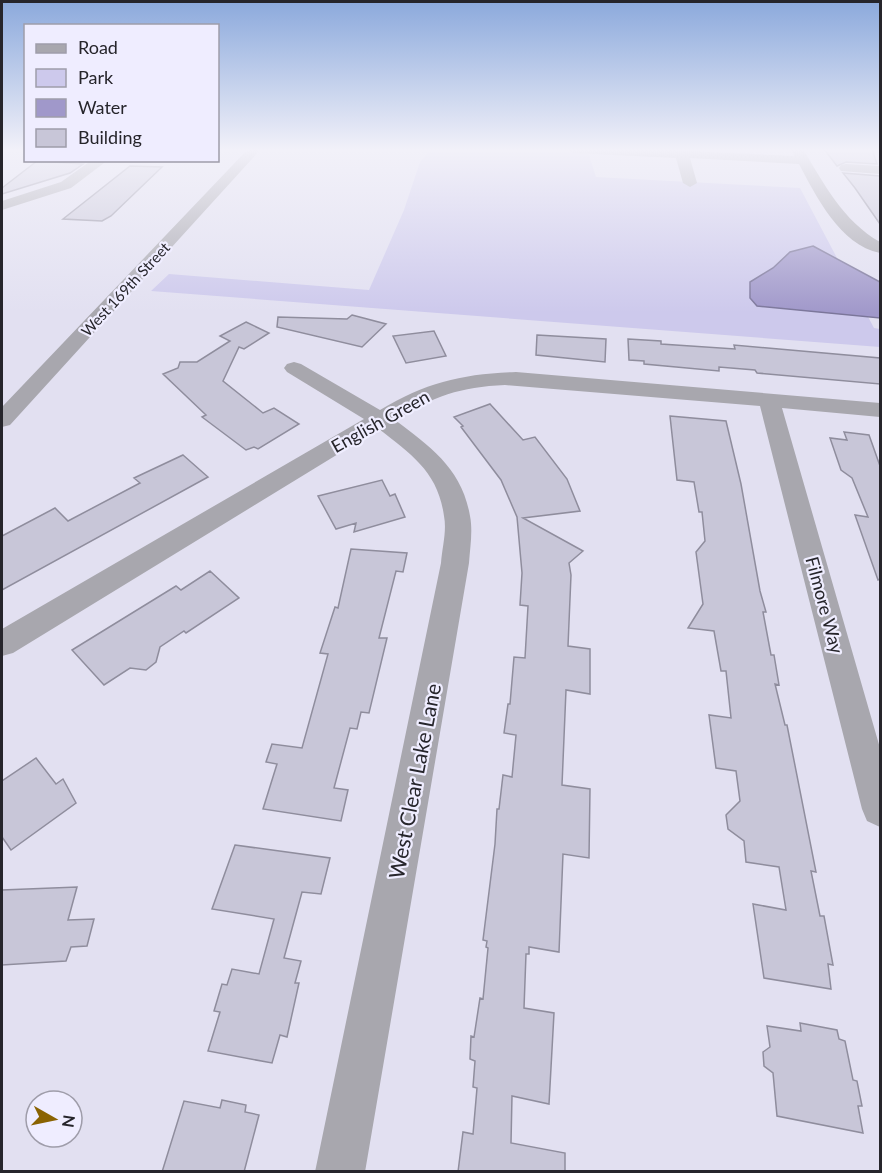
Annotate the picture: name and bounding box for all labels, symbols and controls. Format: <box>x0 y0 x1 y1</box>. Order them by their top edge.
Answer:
legend <box>24 24 219 162</box>
text: Road <box>78 36 118 58</box>
text: Park <box>78 66 114 88</box>
text: Water <box>78 96 127 118</box>
text: Building <box>78 126 142 148</box>
street label: West 169th Street <box>77 238 173 340</box>
street label: English Green <box>327 385 433 457</box>
street label: Filmore Way <box>802 554 849 657</box>
street label: West Clear Lake Lane <box>383 681 445 881</box>
north arrow <box>24 1089 84 1149</box>
text: N <box>59 1114 80 1129</box>

